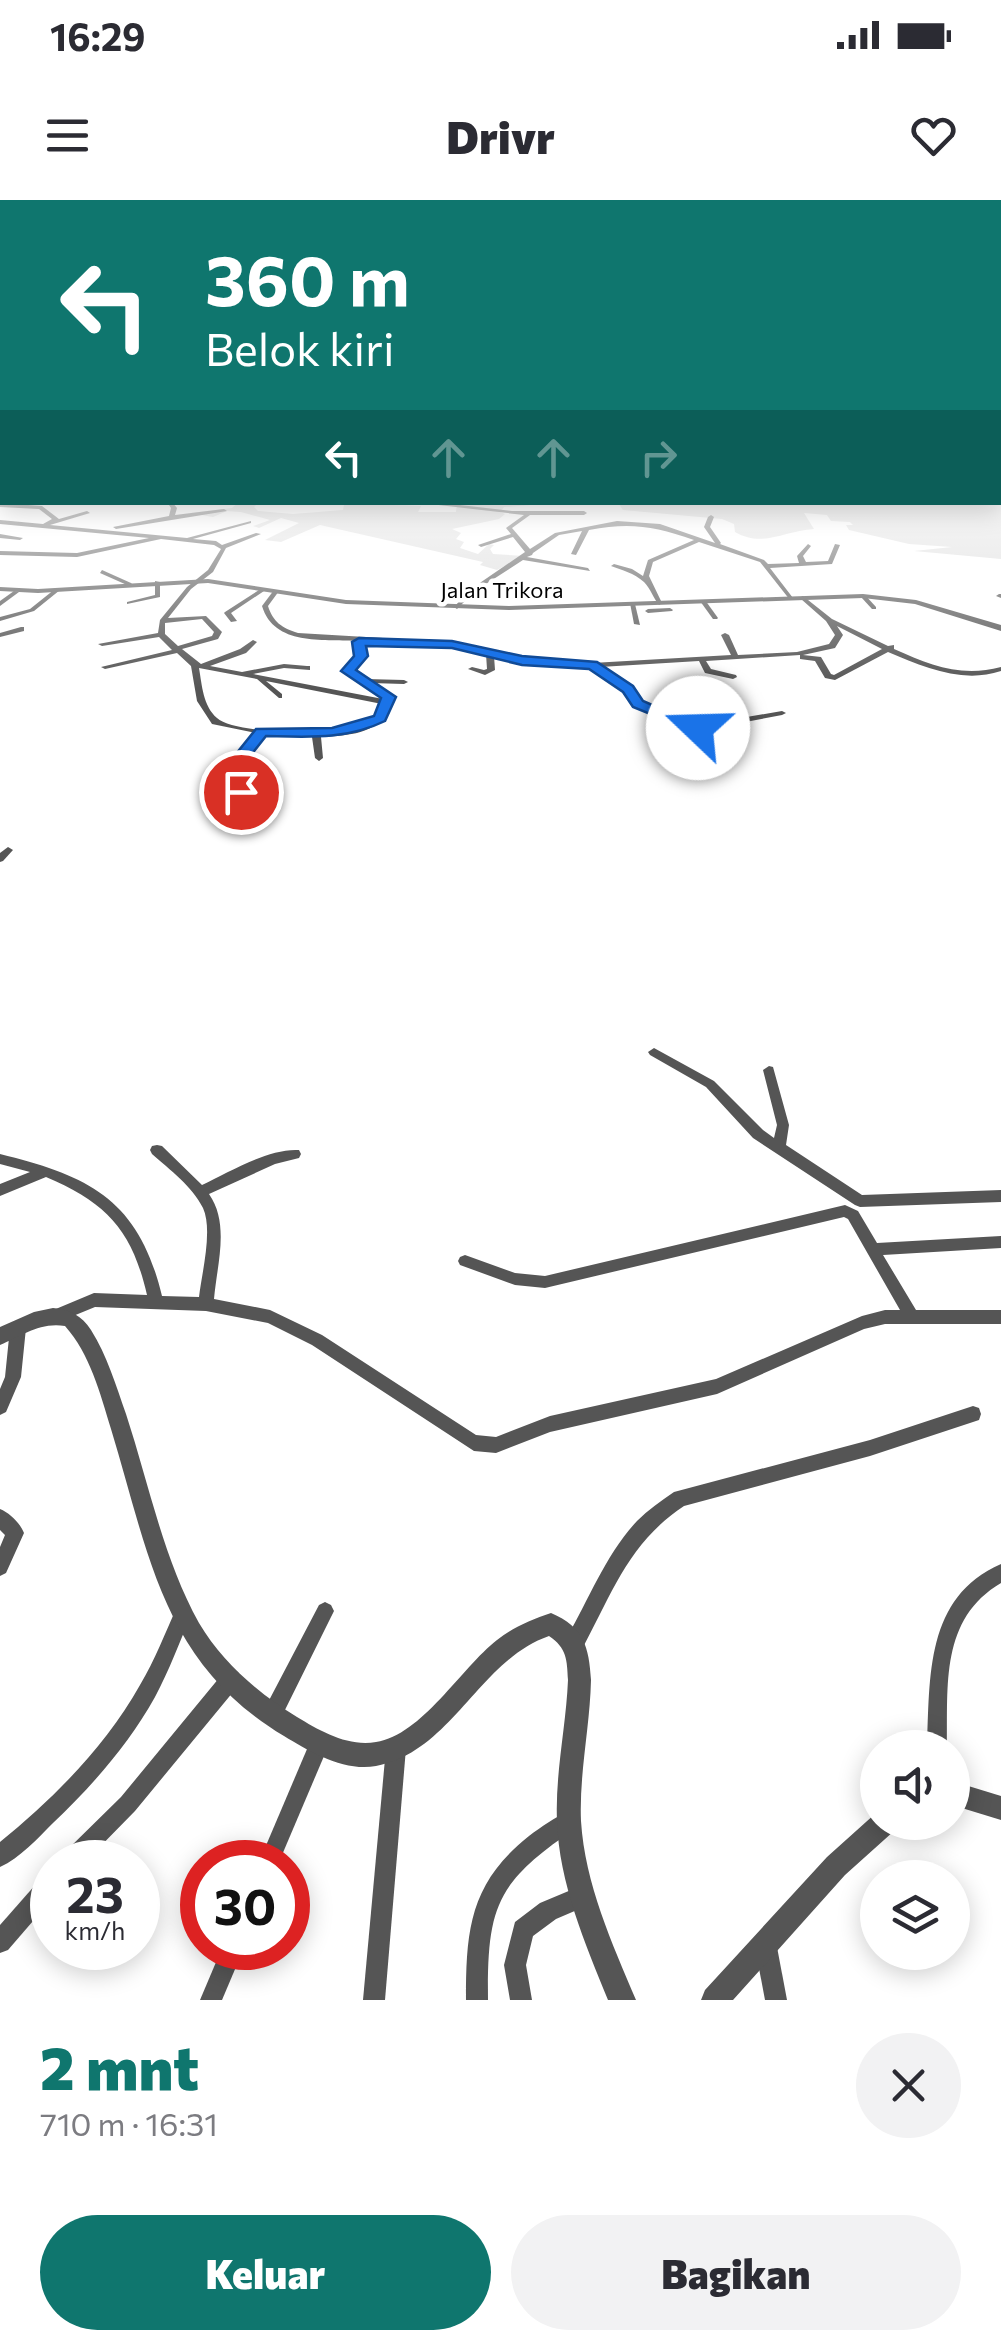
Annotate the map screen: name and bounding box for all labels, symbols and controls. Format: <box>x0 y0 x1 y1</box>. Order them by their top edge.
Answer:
text: 16:29 <box>50 12 146 59</box>
icon: menu <box>40 108 95 163</box>
text: Drivr <box>446 108 555 163</box>
icon: heart <box>906 108 961 163</box>
text: 360 m <box>205 235 410 320</box>
icon: left <box>40 240 170 370</box>
text: Belok kiri <box>205 320 395 375</box>
icon: left <box>316 430 371 485</box>
icon: ahead <box>421 430 476 485</box>
icon: ahead <box>526 430 581 485</box>
icon: right <box>631 430 686 485</box>
street label: Jalan Trikora <box>440 576 564 603</box>
position arrow <box>646 676 750 780</box>
pin <box>199 750 284 835</box>
icon: arrive <box>214 765 269 820</box>
map controls <box>860 1730 970 1970</box>
button: sound <box>860 1730 970 1840</box>
speed limit sign: 30 <box>180 1840 310 1970</box>
button: layers <box>860 1860 970 1970</box>
text: 23 <box>66 1862 124 1923</box>
text: km/h <box>65 1915 125 1945</box>
text: 2 mnt <box>40 2029 199 2102</box>
button: close <box>856 2033 961 2138</box>
text: 710 m · 16:31 <box>40 2103 218 2143</box>
button: Keluar <box>40 2215 491 2330</box>
button: Bagikan <box>511 2215 961 2330</box>

